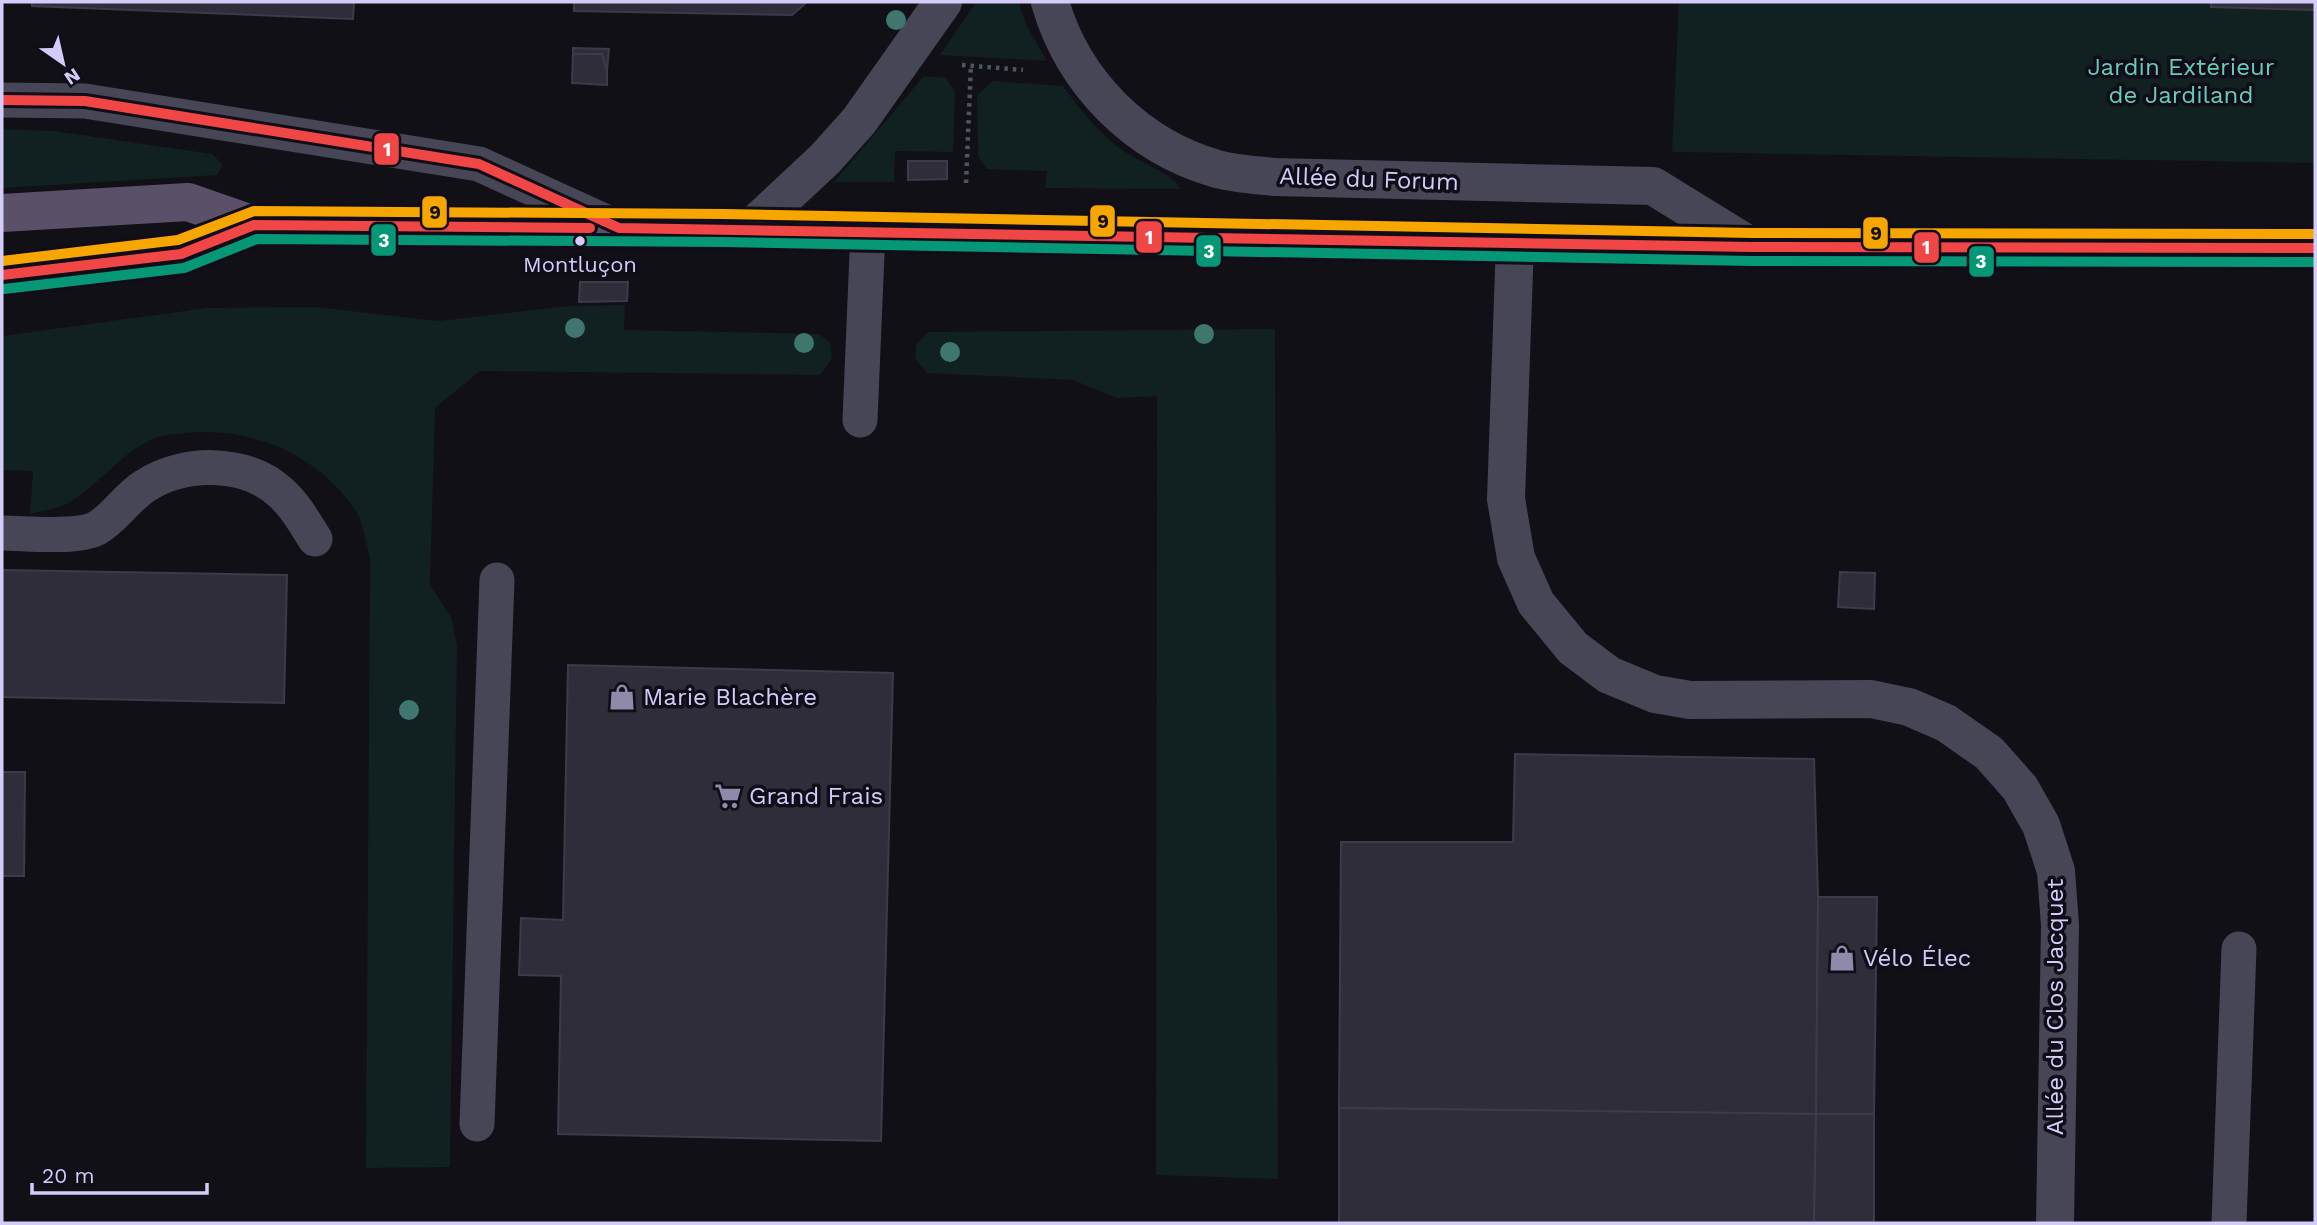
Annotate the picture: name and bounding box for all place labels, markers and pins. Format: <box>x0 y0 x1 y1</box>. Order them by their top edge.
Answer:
marker: Montluçon <box>573 234 587 248</box>
place label: Montluçon <box>523 252 637 277</box>
shop icon: Marie Blachère <box>607 682 637 712</box>
place label: Marie Blachère <box>643 683 817 711</box>
supermarket icon: Grand Frais <box>713 781 743 811</box>
place label: Grand Frais <box>749 782 883 810</box>
shop icon: Vélo Élec <box>1827 943 1857 973</box>
place label: Vélo Élec <box>1863 944 1971 972</box>

